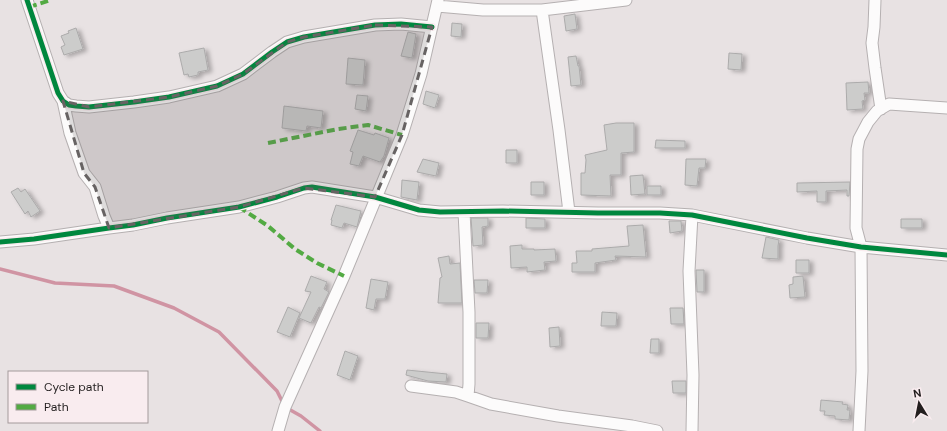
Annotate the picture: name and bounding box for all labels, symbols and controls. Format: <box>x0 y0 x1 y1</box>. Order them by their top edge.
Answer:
legend <box>8 371 148 423</box>
text: Cycle path <box>44 379 104 395</box>
north arrow <box>899 383 939 423</box>
text: N <box>912 386 922 401</box>
text: Path <box>44 399 69 415</box>

